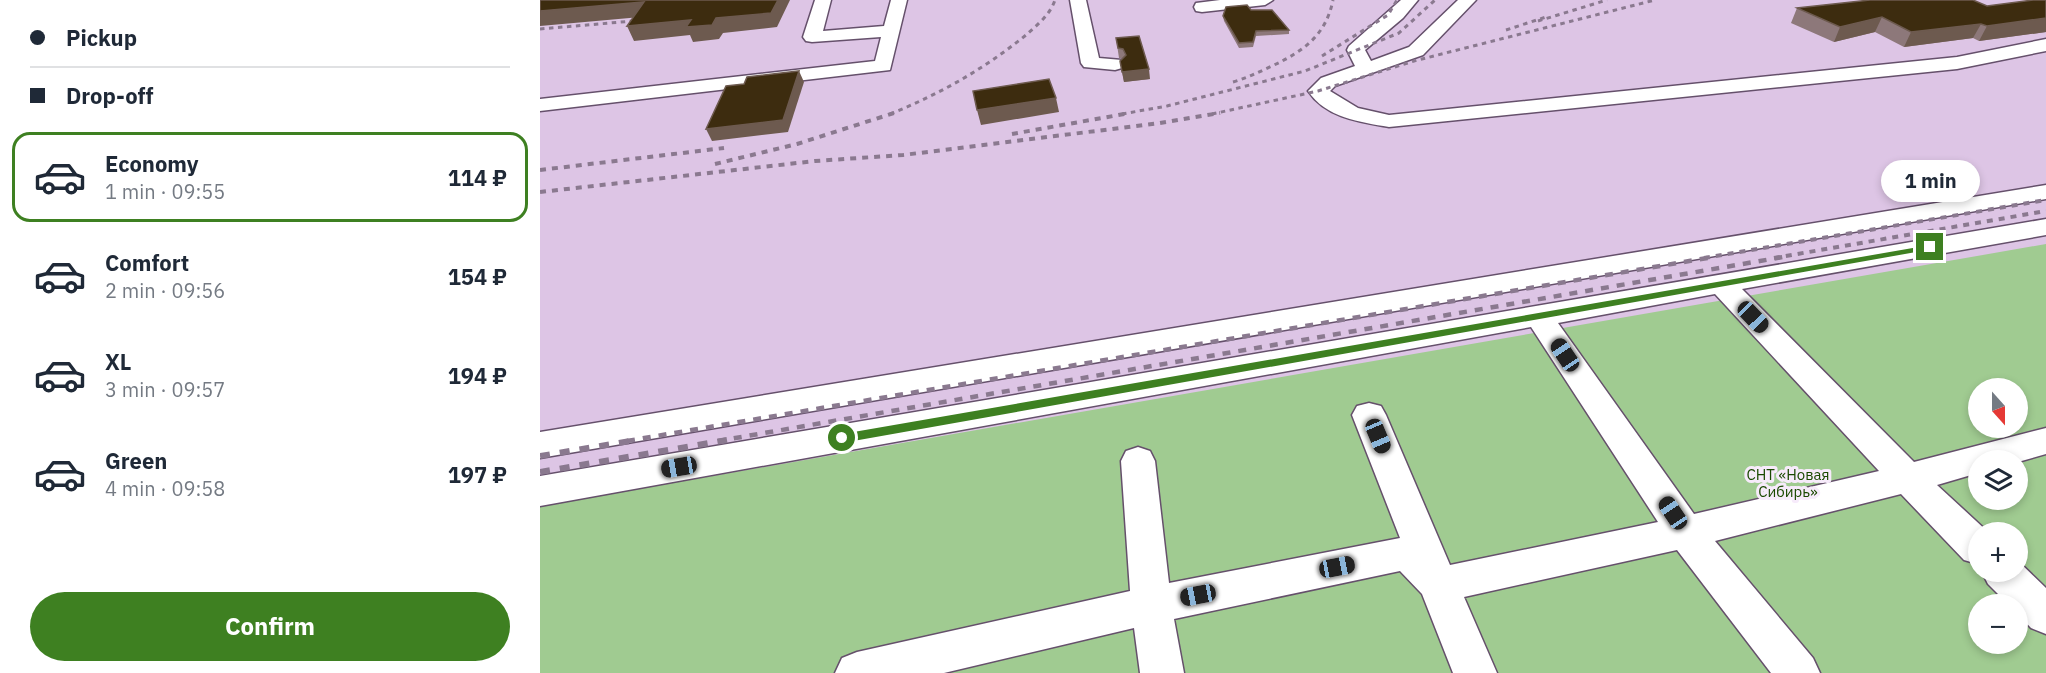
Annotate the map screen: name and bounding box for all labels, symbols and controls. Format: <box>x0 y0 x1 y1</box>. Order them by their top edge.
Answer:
text: Pickup <box>66 23 137 52</box>
text: Drop-off <box>66 81 153 110</box>
text: Economy <box>105 149 199 178</box>
icon: car <box>33 150 87 204</box>
callout: 1 min <box>1880 160 1980 202</box>
text: 114 ₽ <box>448 163 507 192</box>
text: 1 min <box>1904 167 1957 194</box>
text: 1 min · 09:55 <box>105 178 225 205</box>
route end <box>1916 233 1943 260</box>
text: Comfort <box>105 248 189 277</box>
icon: car <box>33 249 87 303</box>
text: 154 ₽ <box>448 262 507 291</box>
text: 2 min · 09:56 <box>105 277 225 304</box>
car <box>1734 298 1772 336</box>
car <box>1547 335 1583 375</box>
text: XL <box>105 347 131 376</box>
icon: car <box>33 348 87 402</box>
text: 194 ₽ <box>448 361 507 390</box>
text: 3 min · 09:57 <box>105 376 225 403</box>
north arrow <box>1968 378 2028 438</box>
map controls <box>1968 378 2028 654</box>
car <box>1363 416 1393 456</box>
route start <box>828 424 855 451</box>
text: Green <box>105 446 167 475</box>
icon: car <box>33 447 87 501</box>
button: layers <box>1968 450 2028 510</box>
car <box>660 455 698 479</box>
text: 197 ₽ <box>448 460 507 489</box>
park label: СНТ «Новая Сибирь» <box>1746 465 1830 501</box>
text: 4 min · 09:58 <box>105 475 225 502</box>
car <box>1655 493 1691 533</box>
button: + <box>1968 522 2028 582</box>
car <box>1318 555 1356 579</box>
car <box>1179 583 1217 607</box>
button: Confirm <box>30 592 510 661</box>
button: − <box>1968 594 2028 654</box>

